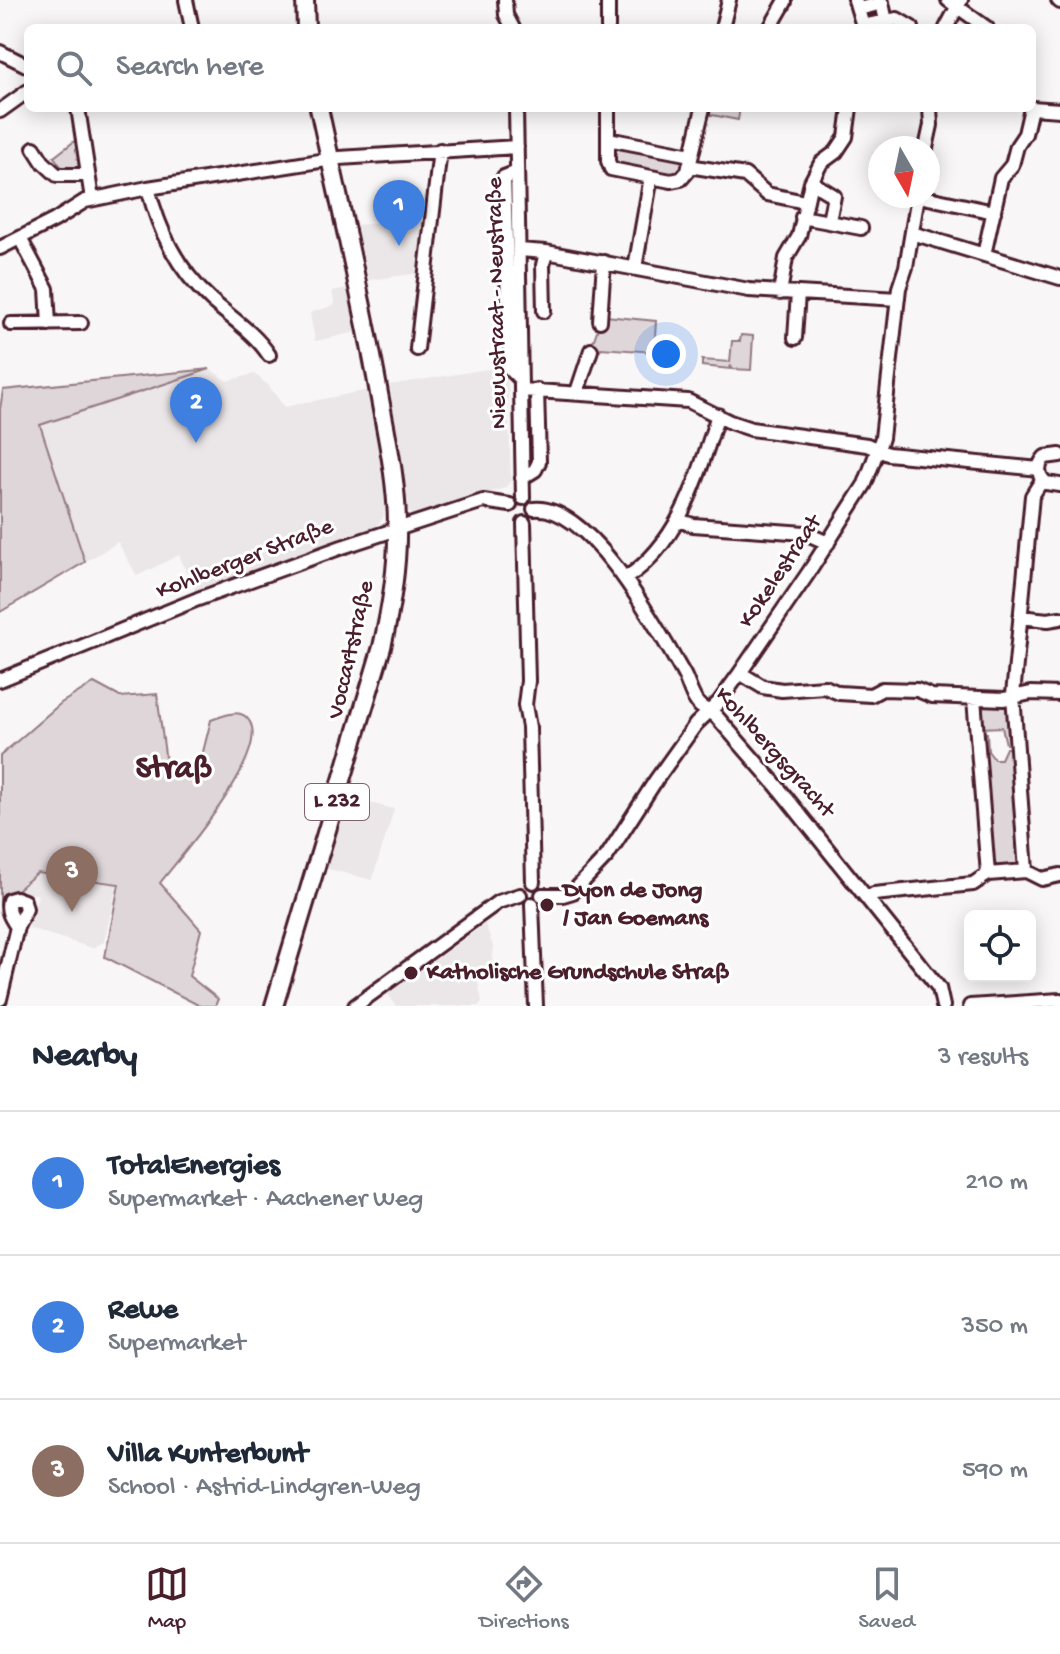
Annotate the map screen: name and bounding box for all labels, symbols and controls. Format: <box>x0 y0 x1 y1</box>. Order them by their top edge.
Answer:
search box <box>24 24 1036 112</box>
icon: search <box>52 46 96 90</box>
text: Search here <box>116 51 264 86</box>
north arrow <box>868 136 940 208</box>
street label: Nieuwstraat - Neustraße <box>481 176 515 429</box>
pin: 1 <box>373 180 425 246</box>
your location <box>646 334 686 374</box>
pin: 2 <box>170 377 222 443</box>
street label: Kokelestraat <box>733 508 831 634</box>
street label: Kohlberger Straße <box>152 513 338 607</box>
street label: Voccartstraße <box>322 577 382 723</box>
street label: Kohlbergsgracht <box>708 682 842 826</box>
district label: Straß <box>136 751 212 789</box>
road number: L 232 <box>305 784 369 820</box>
pin: 3 <box>46 846 98 912</box>
place label: Dyon de Jong / Jan Goemans <box>561 877 709 934</box>
marker: Dyon de Jong / Jan Goemans <box>538 896 556 914</box>
map controls <box>964 910 1036 982</box>
button: locate <box>964 910 1036 982</box>
place label: Katholische Grundschule Straß <box>426 959 730 988</box>
marker: Katholische Grundschule Straß <box>402 964 420 982</box>
text: Nearby <box>32 1038 137 1078</box>
text: 3 results <box>938 1043 1028 1074</box>
text: TotalEnergies <box>108 1150 280 1185</box>
text: 1 <box>53 1168 63 1199</box>
text: 210 m <box>965 1168 1028 1199</box>
text: Supermarket · Aachener Weg <box>108 1185 423 1216</box>
text: Rewe <box>108 1294 178 1329</box>
text: 2 <box>52 1312 64 1343</box>
text: 350 m <box>961 1312 1028 1343</box>
text: Supermarket <box>108 1329 245 1360</box>
text: Villa Kunterbunt <box>108 1438 308 1473</box>
text: 3 <box>51 1456 65 1487</box>
text: 590 m <box>962 1456 1028 1487</box>
text: School · Astrid-Lindgren-Weg <box>108 1473 421 1504</box>
tab: Map <box>145 1562 189 1636</box>
tab: Directions <box>479 1562 569 1636</box>
tab: Saved <box>859 1562 915 1636</box>

